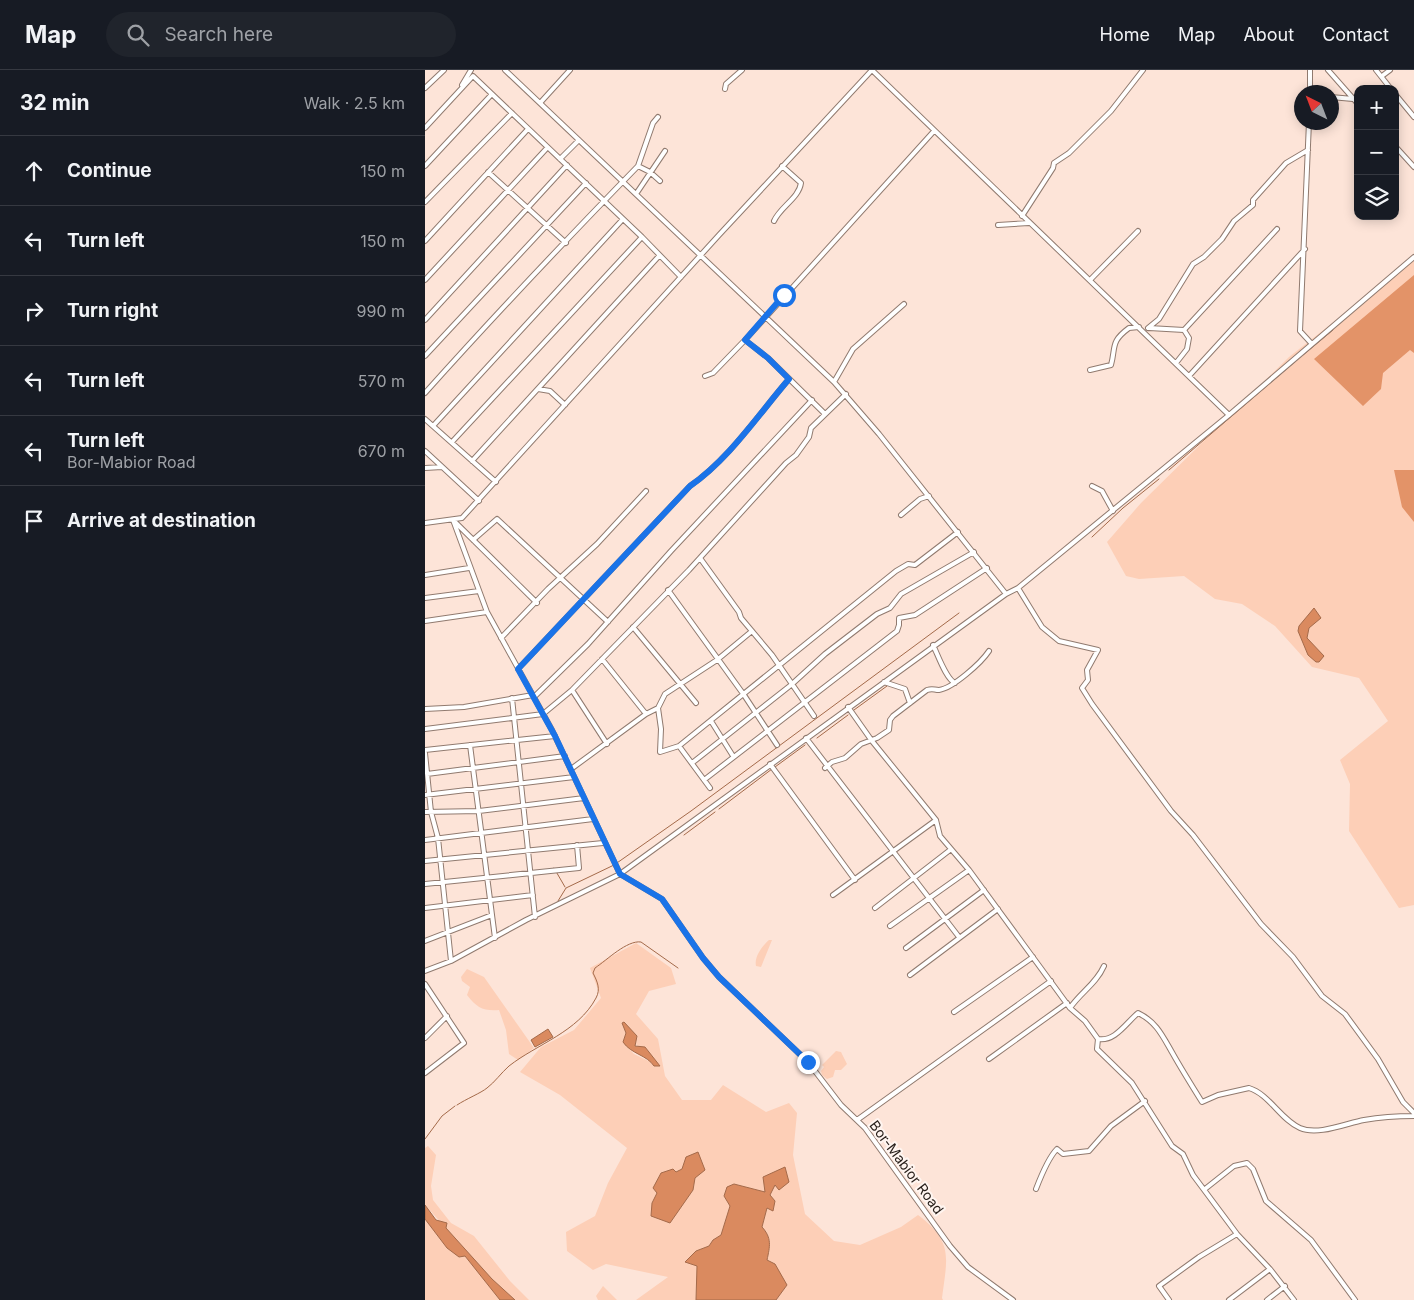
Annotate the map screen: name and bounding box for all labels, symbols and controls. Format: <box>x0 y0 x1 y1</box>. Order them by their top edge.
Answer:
search box <box>106 12 456 57</box>
text: Map <box>25 20 76 49</box>
icon: search <box>124 21 152 49</box>
text: Search here <box>164 23 273 46</box>
text: Home <box>1100 24 1150 45</box>
text: Map <box>1178 24 1215 45</box>
text: About <box>1243 24 1294 45</box>
text: Contact <box>1322 24 1389 45</box>
north arrow <box>1294 85 1339 130</box>
map controls <box>1354 85 1399 220</box>
button: + <box>1354 85 1399 130</box>
text: 32 min <box>20 90 90 115</box>
text: Walk · 2.5 km <box>304 93 405 113</box>
button: − <box>1354 130 1399 175</box>
icon: ahead <box>20 157 48 185</box>
text: Continue <box>67 159 152 182</box>
text: 150 m <box>360 161 405 181</box>
button: layers <box>1354 175 1399 220</box>
icon: left <box>20 227 48 255</box>
text: Turn left <box>67 229 145 252</box>
text: 150 m <box>360 231 405 251</box>
route start <box>773 284 796 307</box>
icon: right <box>20 297 48 325</box>
text: Turn right <box>67 299 158 322</box>
text: 990 m <box>357 301 405 321</box>
icon: left <box>20 367 48 395</box>
text: Turn left <box>67 369 145 392</box>
text: 570 m <box>358 371 405 391</box>
text: Turn left <box>67 429 145 452</box>
icon: left <box>20 437 48 465</box>
text: 670 m <box>358 441 405 461</box>
text: Bor-Mabior Road <box>67 452 196 472</box>
icon: arrive <box>20 507 48 535</box>
text: Arrive at destination <box>67 509 256 532</box>
route end <box>797 1051 820 1074</box>
street label: Bor-Mabior Road <box>866 1117 948 1217</box>

